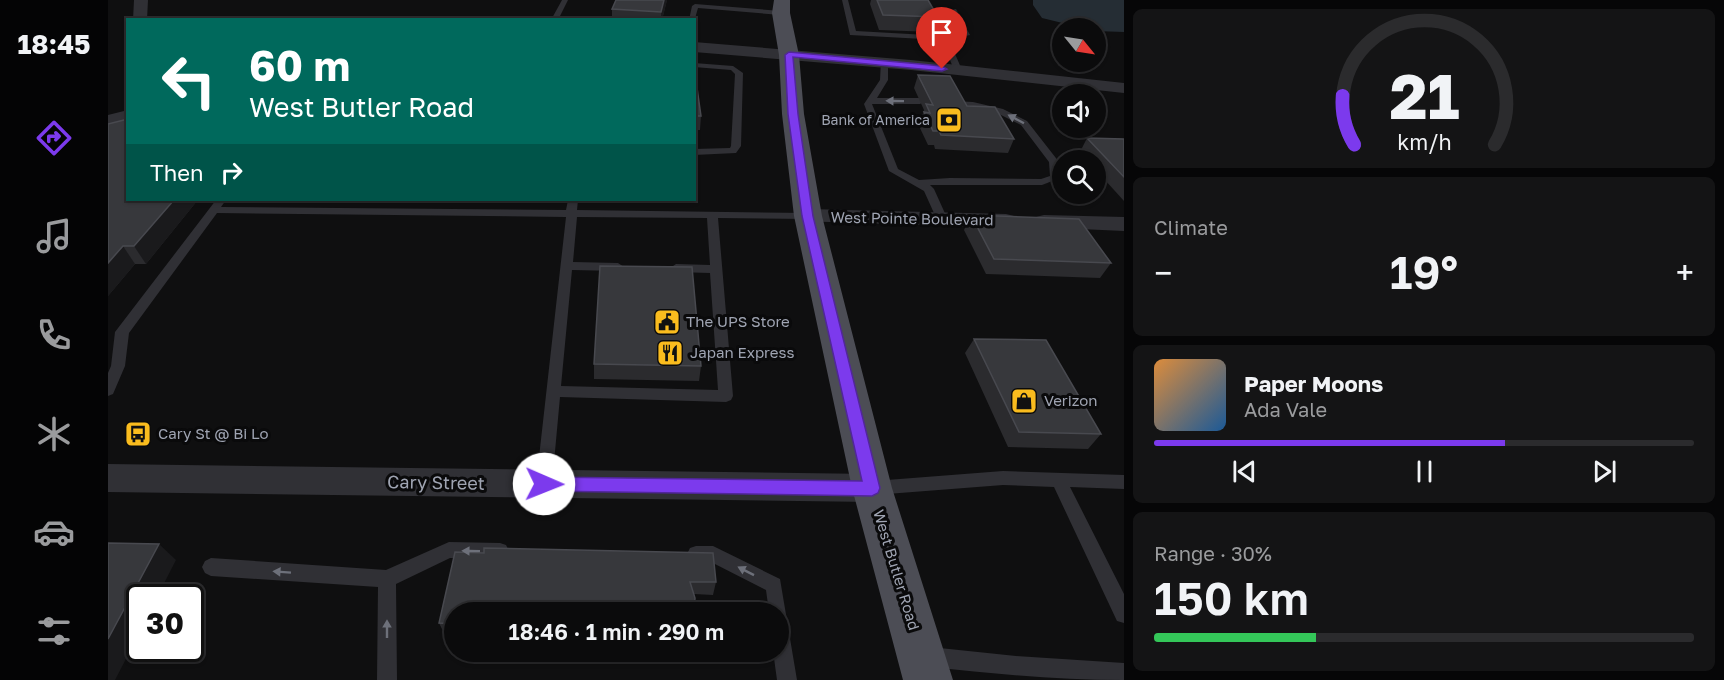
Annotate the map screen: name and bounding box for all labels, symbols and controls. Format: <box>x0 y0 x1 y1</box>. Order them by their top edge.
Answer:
pin <box>916 7 967 69</box>
icon: arrive <box>925 16 958 49</box>
north arrow <box>1052 18 1106 72</box>
map controls <box>1052 18 1106 204</box>
text: 18:45 <box>17 28 91 60</box>
text: 60 m <box>249 40 350 90</box>
icon: left <box>150 42 228 120</box>
text: 21 <box>1389 59 1459 134</box>
button: sound <box>1052 84 1106 138</box>
text: West Butler Road <box>249 91 474 123</box>
one-way arrow <box>885 96 904 105</box>
bank icon: Bank of America <box>934 105 964 135</box>
place label: Bank of America <box>821 111 930 128</box>
one-way arrow <box>1007 114 1024 124</box>
icon: directions <box>33 117 75 159</box>
text: km/h <box>1397 130 1451 156</box>
button: search <box>1052 150 1106 204</box>
icon: right <box>215 156 248 189</box>
text: Then <box>150 159 203 186</box>
street label: West Pointe Boulevard <box>830 208 994 228</box>
icon: music <box>33 215 75 257</box>
text: Climate <box>1154 215 1228 239</box>
text: 19° <box>1390 245 1458 299</box>
text: − <box>1154 253 1172 292</box>
text: + <box>1676 253 1694 292</box>
public building icon: The UPS Store <box>652 307 682 337</box>
place label: The UPS Store <box>686 312 790 330</box>
icon: phone <box>33 314 75 356</box>
restaurant icon: Japan Express <box>655 338 685 368</box>
place label: Japan Express <box>690 343 794 361</box>
text: Paper Moons <box>1244 370 1383 397</box>
shop icon: Verizon <box>1009 386 1039 416</box>
place label: Verizon <box>1044 391 1098 409</box>
text: Ada Vale <box>1244 397 1327 421</box>
icon: climate <box>33 413 75 455</box>
bus stop icon: Cary St @ Bi Lo <box>123 419 153 449</box>
place label: Cary St @ Bi Lo <box>158 424 268 442</box>
position arrow <box>512 452 576 516</box>
icon: previous <box>1228 455 1261 488</box>
icon: pause <box>1408 455 1441 488</box>
icon: next <box>1588 455 1621 488</box>
street label: Cary Street <box>387 470 485 494</box>
street label: West Butler Road <box>870 507 924 632</box>
icon: car <box>33 511 75 553</box>
text: Range · 30% <box>1154 541 1272 565</box>
one-way arrow <box>461 546 480 556</box>
one-way arrow <box>737 566 754 576</box>
one-way arrow <box>273 567 292 577</box>
text: 150 km <box>1154 571 1309 625</box>
speed limit sign: 30 <box>126 584 204 662</box>
icon: filters <box>33 610 75 652</box>
text: 18:46 · 1 min · 290 m <box>509 618 724 645</box>
one-way arrow <box>382 620 392 639</box>

